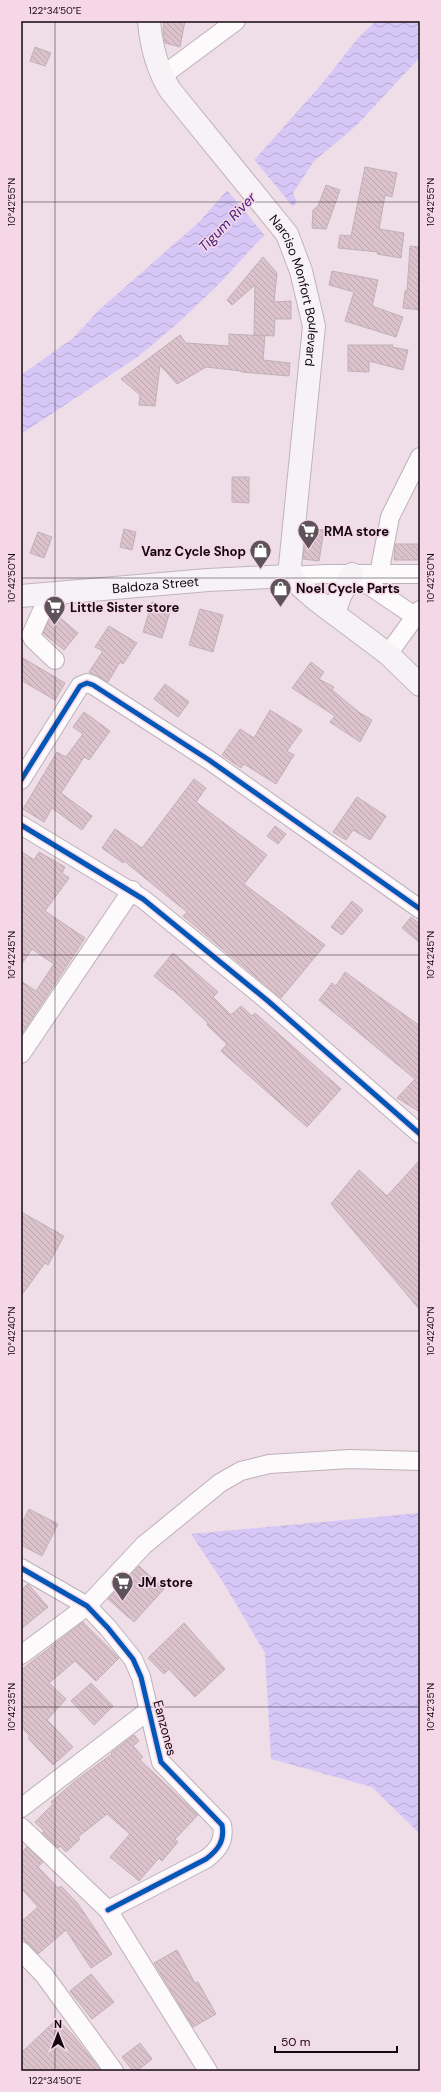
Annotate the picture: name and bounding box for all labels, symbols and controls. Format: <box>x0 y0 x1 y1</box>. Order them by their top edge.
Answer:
text: 122°34'50"E <box>29 4 82 17</box>
text: 10°42'55"N <box>5 178 18 226</box>
text: 10°42'55"N <box>424 178 437 226</box>
water label: Tigum River <box>194 188 260 255</box>
street label: Narciso Monfort Boulevard <box>266 211 323 367</box>
supermarket icon: RMA store <box>295 518 321 551</box>
place label: RMA store <box>324 523 389 540</box>
shop icon: Vanz Cycle Shop <box>248 538 274 571</box>
place label: Vanz Cycle Shop <box>141 543 246 560</box>
text: 10°42'50"N <box>5 553 18 603</box>
text: 10°42'50"N <box>424 553 437 603</box>
street label: Baldoza Street <box>111 572 200 597</box>
shop icon: Noel Cycle Parts <box>267 575 293 608</box>
place label: Noel Cycle Parts <box>296 580 400 597</box>
supermarket icon: Little Sister store <box>41 594 67 627</box>
place label: Little Sister store <box>70 599 180 616</box>
text: 10°42'45"N <box>5 931 18 979</box>
text: 10°42'45"N <box>424 931 437 979</box>
text: 10°42'40"N <box>5 1306 18 1356</box>
text: 10°42'40"N <box>424 1306 437 1356</box>
supermarket icon: JM store <box>110 1569 136 1602</box>
place label: JM store <box>138 1574 193 1591</box>
text: 10°42'35"N <box>5 1683 18 1731</box>
text: 10°42'35"N <box>424 1683 437 1731</box>
street label: Eanzones <box>149 1698 181 1758</box>
north arrow <box>38 2014 78 2054</box>
text: N <box>54 2017 62 2031</box>
scale bar <box>275 2028 397 2054</box>
text: 50 m <box>281 2034 310 2050</box>
text: 122°34'50"E <box>29 2074 82 2087</box>

